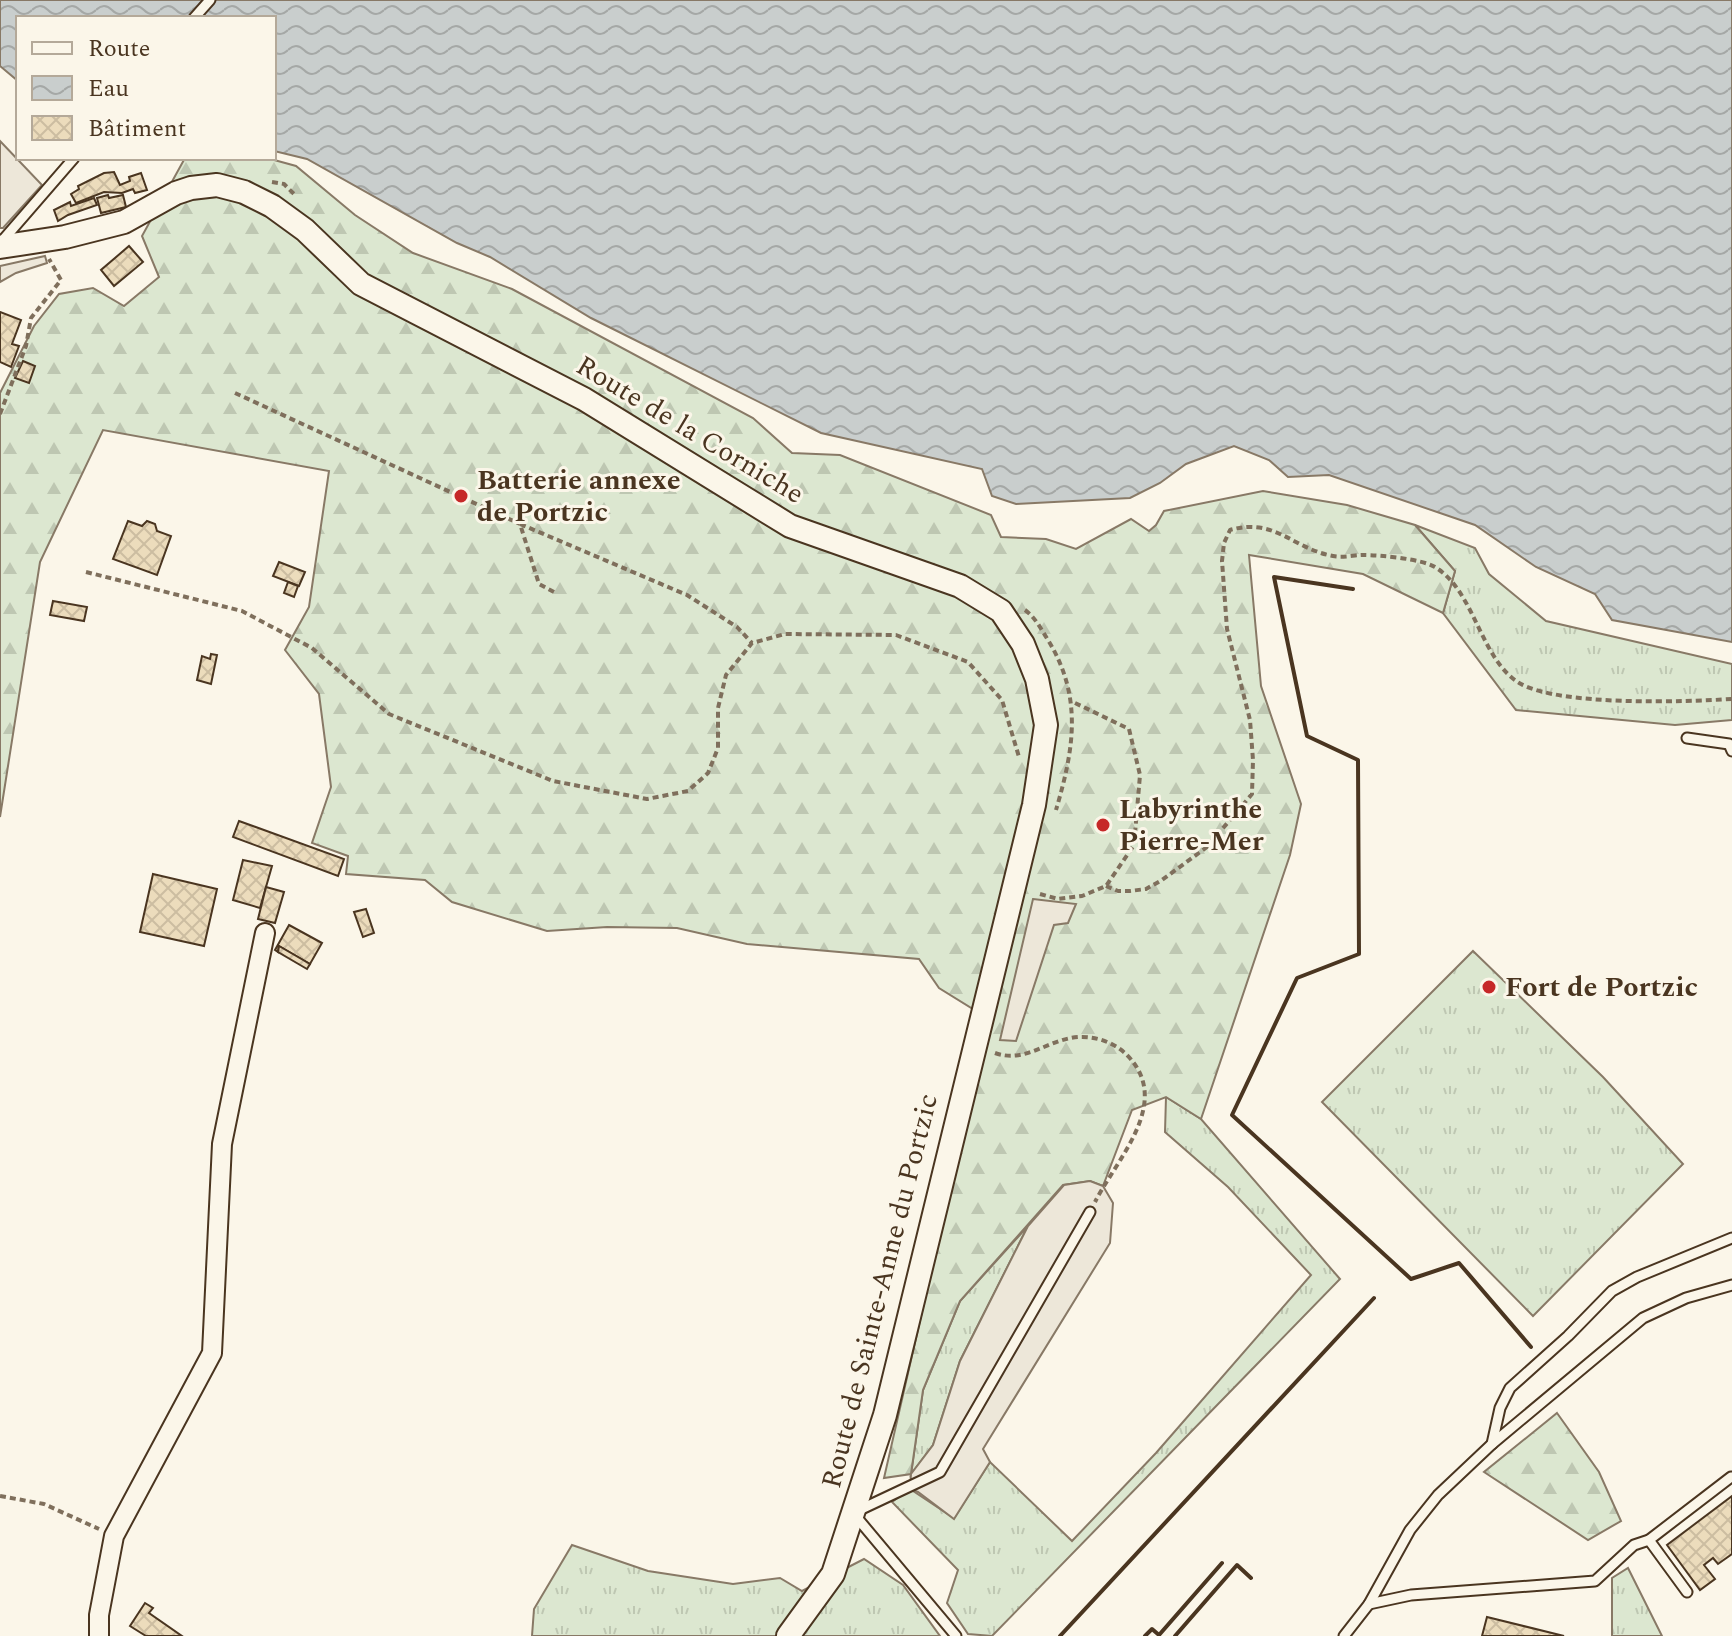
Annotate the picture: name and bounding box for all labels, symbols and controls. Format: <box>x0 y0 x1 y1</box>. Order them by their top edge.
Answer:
legend <box>16 16 276 160</box>
text: Route <box>88 31 150 67</box>
text: Eau <box>88 71 129 107</box>
text: Bâtiment <box>88 111 186 147</box>
street label: Route de la Corniche <box>568 345 812 515</box>
place label: Batterie annexe de Portzic <box>477 459 681 534</box>
marker: Batterie annexe de Portzic <box>452 487 470 505</box>
place label: Labyrinthe Pierre-Mer <box>1119 788 1264 863</box>
marker: Labyrinthe Pierre-Mer <box>1094 816 1112 834</box>
place label: Fort de Portzic <box>1505 966 1698 1009</box>
marker: Fort de Portzic <box>1480 978 1498 996</box>
street label: Route de Sainte-Anne du Portzic <box>810 1089 950 1493</box>

